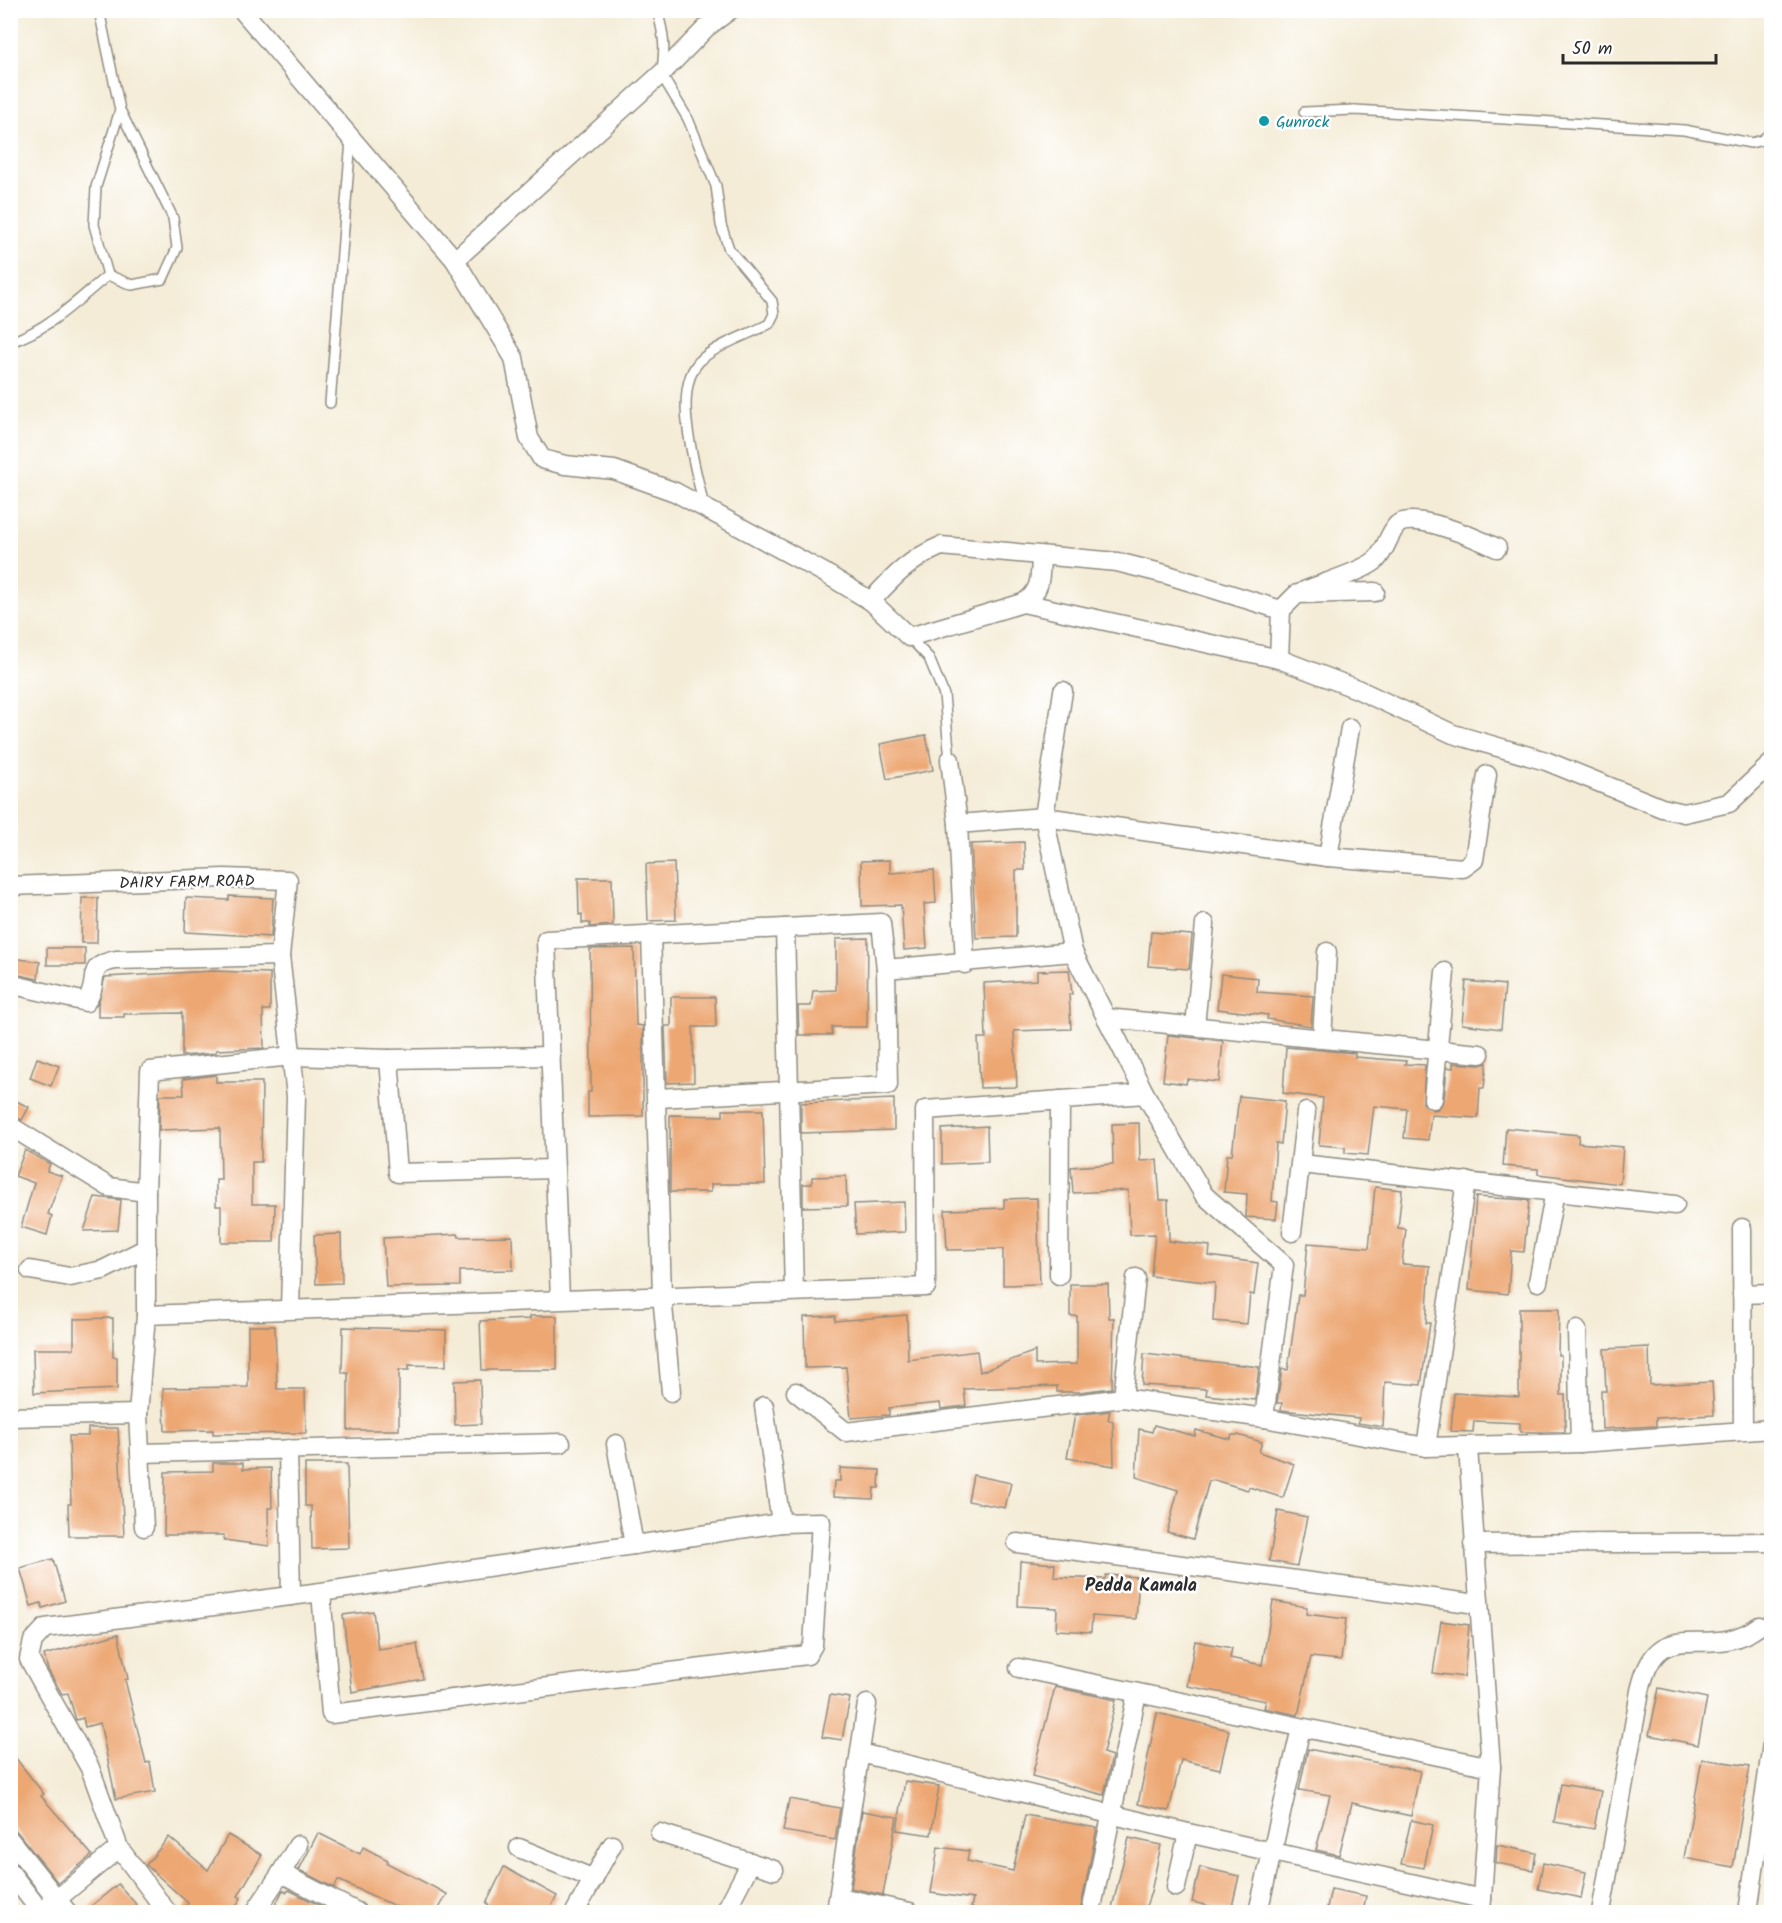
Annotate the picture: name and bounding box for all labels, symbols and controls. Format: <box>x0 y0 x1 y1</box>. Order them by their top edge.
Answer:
scale bar <box>1563 27 1716 65</box>
text: 50 m <box>1572 35 1612 64</box>
place label: Gunrock <box>1276 110 1330 135</box>
marker: Gunrock <box>1257 114 1271 128</box>
street label: DAIRY FARM ROAD <box>119 869 255 896</box>
district label: Pedda Kamala <box>1085 1572 1197 1601</box>

